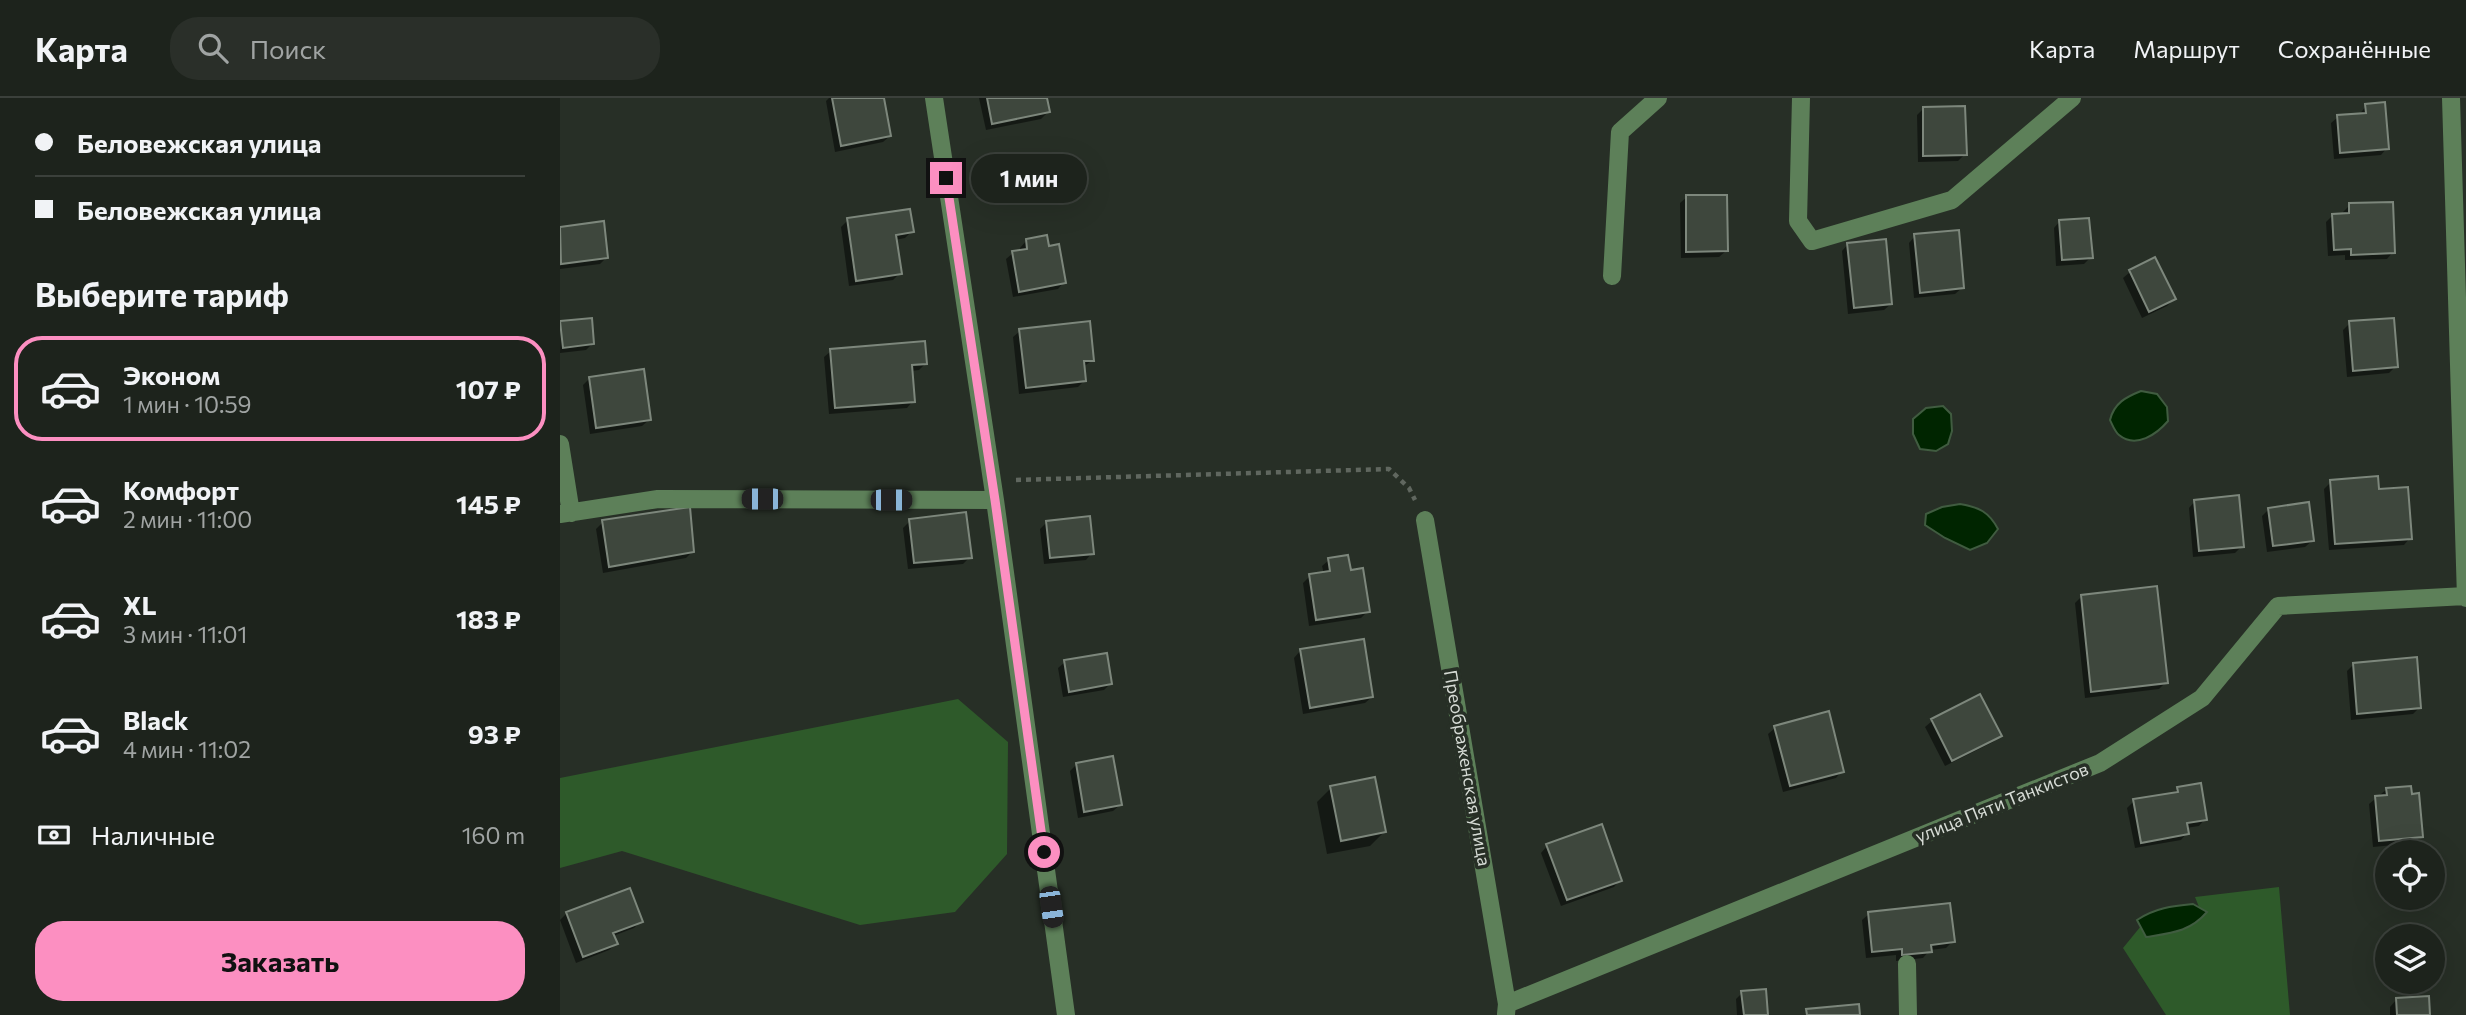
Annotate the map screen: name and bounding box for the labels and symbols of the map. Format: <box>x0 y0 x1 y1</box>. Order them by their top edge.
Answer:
callout: 1 мин <box>970 154 1086 202</box>
route end <box>930 162 962 194</box>
car <box>742 489 784 510</box>
car <box>871 490 913 511</box>
street label: Преображенская улица <box>1440 668 1496 868</box>
street label: улица Пяти Танкистов <box>1912 757 2091 847</box>
route start <box>1028 836 1060 868</box>
car <box>1038 885 1065 929</box>

